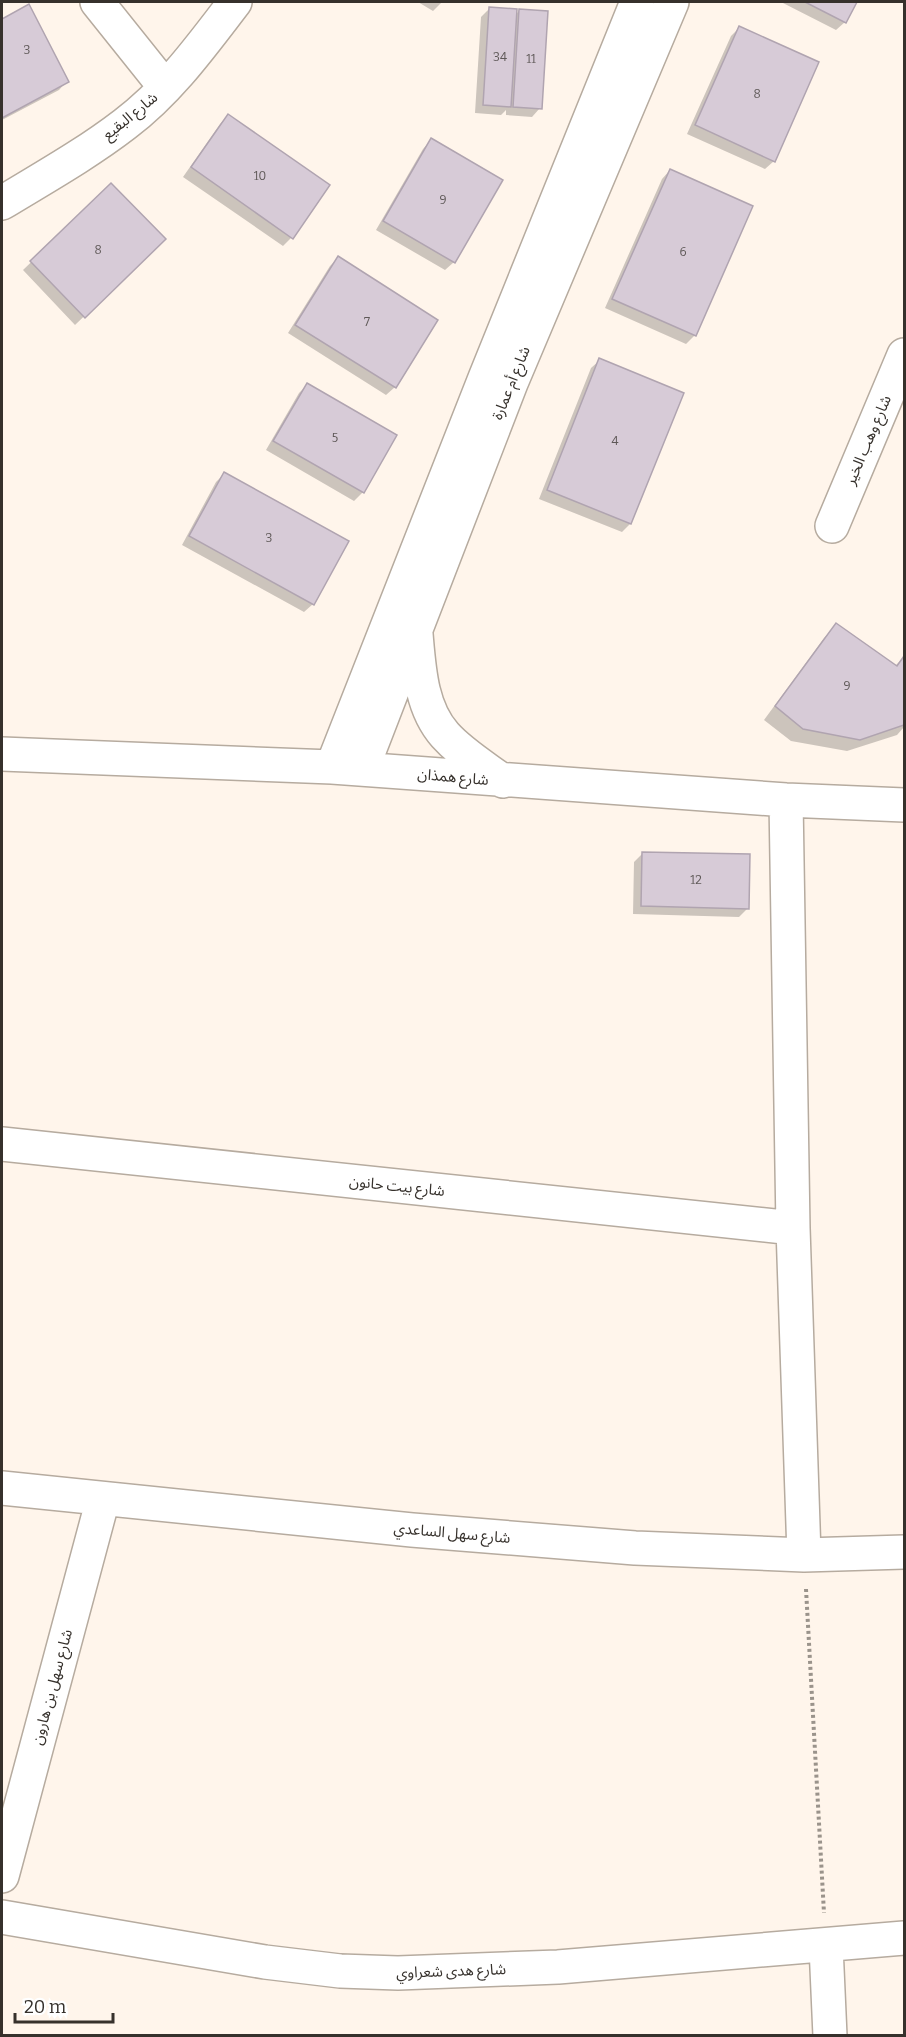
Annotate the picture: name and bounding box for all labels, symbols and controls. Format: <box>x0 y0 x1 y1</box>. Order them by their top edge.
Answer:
house number: 3 <box>24 43 31 57</box>
house number: 34 <box>493 50 507 64</box>
house number: 11 <box>526 52 536 66</box>
house number: 8 <box>753 87 761 101</box>
street label: شارع البقيع <box>99 88 163 146</box>
house number: 10 <box>254 169 266 183</box>
house number: 9 <box>439 193 447 207</box>
house number: 8 <box>94 243 102 257</box>
house number: 6 <box>679 245 687 259</box>
house number: 7 <box>364 315 370 329</box>
street label: شارع أم عمارة <box>488 343 537 423</box>
street label: شارع وهب الخير <box>841 392 898 490</box>
house number: 5 <box>332 431 338 445</box>
house number: 4 <box>611 434 619 448</box>
house number: 3 <box>266 531 273 545</box>
house number: 9 <box>843 679 851 693</box>
street label: شارع همذان <box>416 765 490 792</box>
house number: 12 <box>690 873 702 887</box>
street label: شارع بيت حانون <box>348 1172 446 1203</box>
street label: شارع سهل الساعدي <box>393 1519 511 1550</box>
street label: شارع سهل بن هارون <box>28 1627 79 1748</box>
street label: شارع هدى شعراوي <box>396 1960 507 1985</box>
scale bar <box>15 1986 112 2024</box>
text: 20 m <box>24 1996 66 2018</box>

